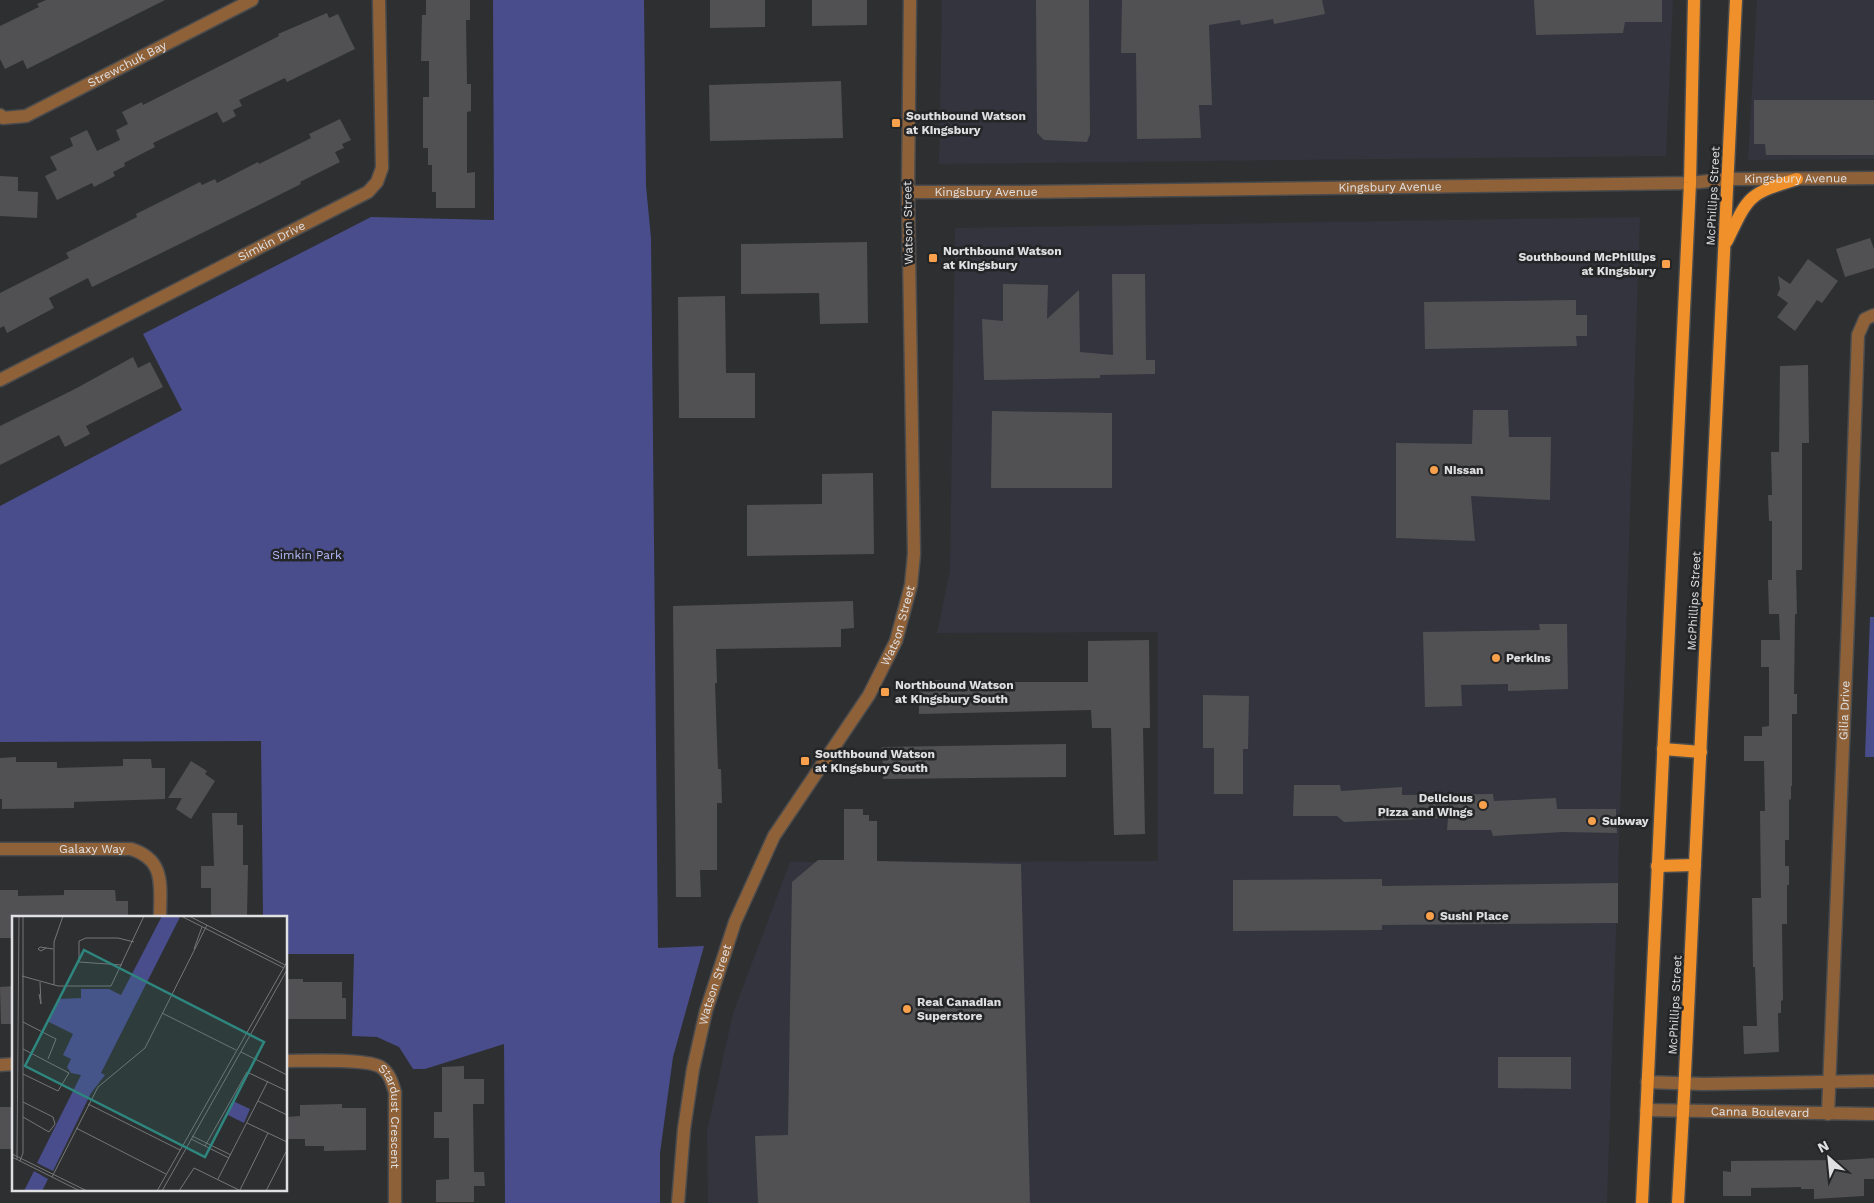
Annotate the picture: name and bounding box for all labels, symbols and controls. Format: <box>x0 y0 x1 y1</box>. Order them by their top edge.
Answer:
street label: Strewchuk Bay <box>85 38 170 90</box>
place label: Southbound Watson at Kingsbury <box>906 109 1026 137</box>
marker: Southbound Watson at Kingsbury <box>890 117 902 129</box>
street label: McPhillips Street <box>1703 146 1723 246</box>
street label: Kingsbury Avenue <box>1744 171 1847 186</box>
street label: Kingsbury Avenue <box>1338 179 1442 195</box>
street label: Watson Street <box>900 181 916 265</box>
street label: Kingsbury Avenue <box>934 185 1038 199</box>
street label: Simkin Drive <box>236 218 308 264</box>
place label: Northbound Watson at Kingsbury <box>943 244 1062 272</box>
place label: Southbound McPhillips at Kingsbury <box>1518 250 1657 278</box>
marker: Northbound Watson at Kingsbury <box>927 252 939 264</box>
marker: Southbound McPhillips at Kingsbury <box>1660 258 1672 270</box>
place label: Nissan <box>1444 463 1484 477</box>
marker: Nissan <box>1428 464 1440 476</box>
park label: Simkin Park <box>272 548 342 562</box>
street label: McPhillips Street <box>1684 551 1704 651</box>
street label: Watson Street <box>878 584 918 668</box>
place label: Perkins <box>1506 651 1551 665</box>
marker: Perkins <box>1490 652 1502 664</box>
place label: Northbound Watson at Kingsbury South <box>895 678 1014 706</box>
street label: Gilia Drive <box>1836 680 1853 740</box>
marker: Northbound Watson at Kingsbury South <box>879 686 891 698</box>
place label: Southbound Watson at Kingsbury South <box>815 747 935 775</box>
marker: Southbound Watson at Kingsbury South <box>799 755 811 767</box>
place label: Delicious Pizza and Wings <box>1378 791 1474 819</box>
marker: Delicious Pizza and Wings <box>1477 799 1489 811</box>
place label: Subway <box>1602 814 1649 828</box>
marker: Subway <box>1586 815 1598 827</box>
street label: Galaxy Way <box>59 842 126 856</box>
place label: Sushi Place <box>1440 909 1509 923</box>
marker: Sushi Place <box>1424 910 1436 922</box>
inset map <box>12 916 288 1190</box>
street label: Watson Street <box>696 943 734 1026</box>
street label: McPhillips Street <box>1665 955 1685 1055</box>
place label: Real Canadian Superstore <box>917 995 1001 1023</box>
marker: Real Canadian Superstore <box>901 1003 913 1015</box>
street label: Stardust Crescent <box>376 1061 402 1169</box>
street label: Canna Boulevard <box>1711 1104 1809 1120</box>
north arrow <box>1804 1133 1854 1183</box>
text: N <box>1815 1137 1831 1156</box>

